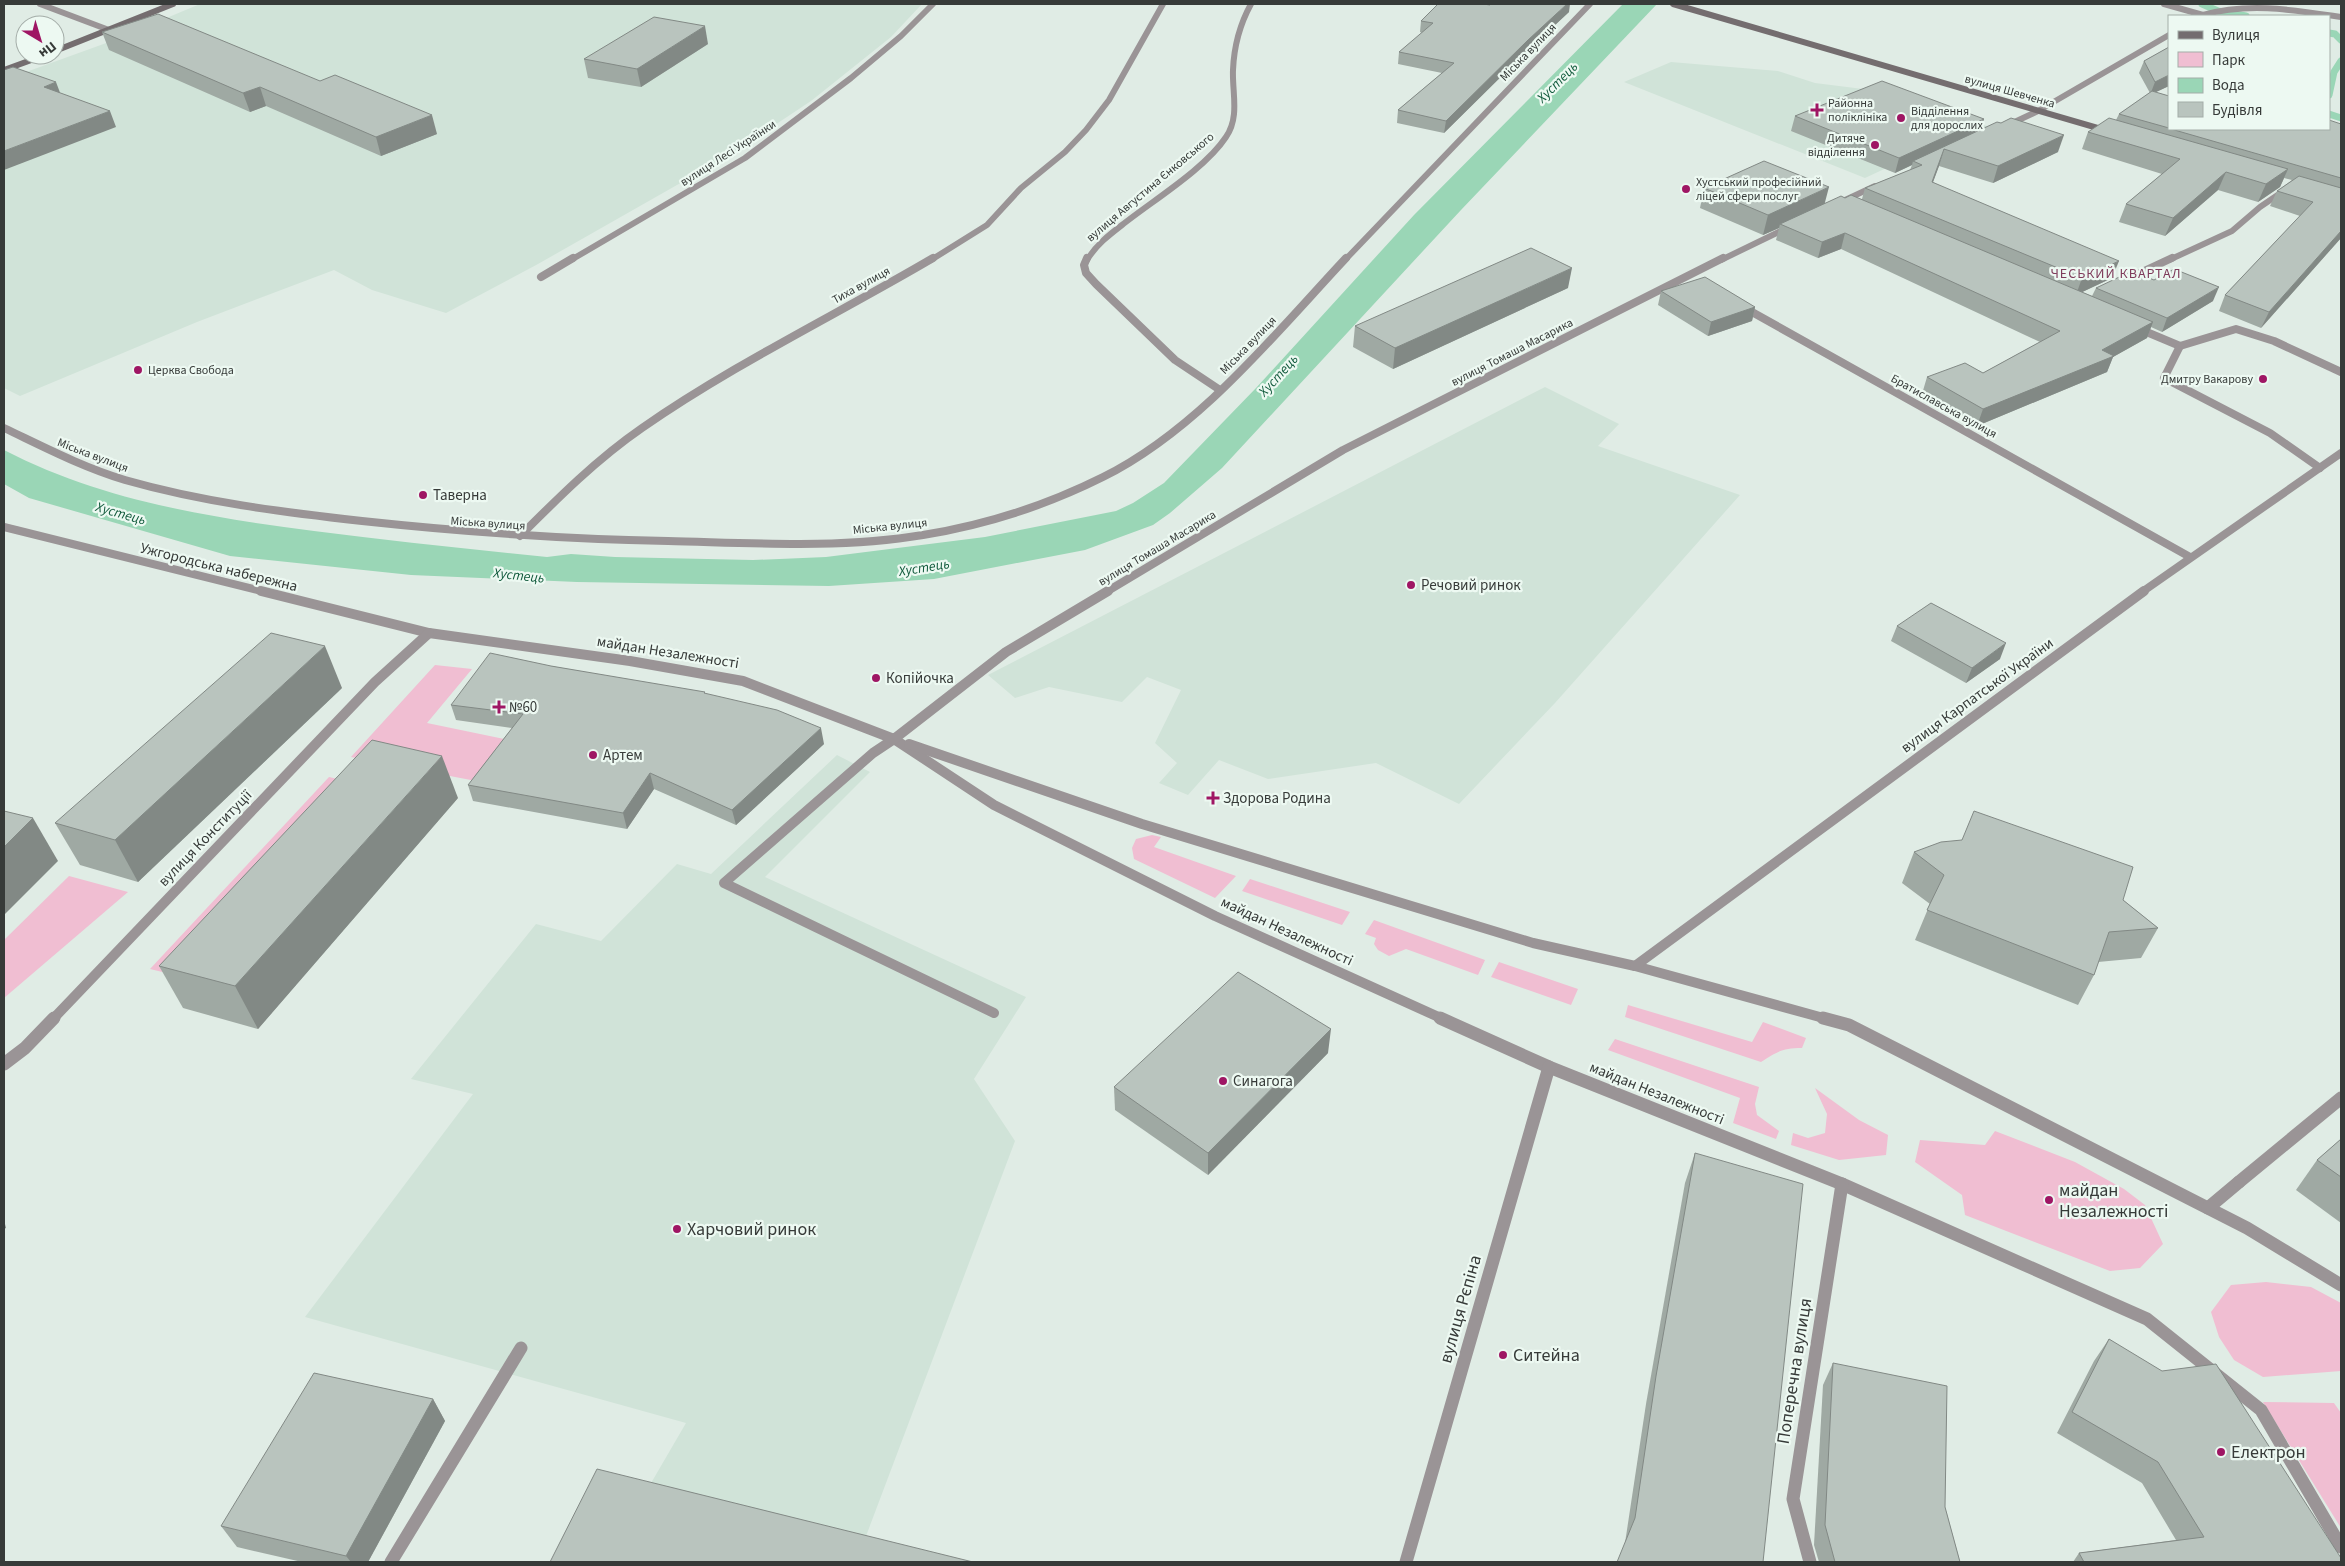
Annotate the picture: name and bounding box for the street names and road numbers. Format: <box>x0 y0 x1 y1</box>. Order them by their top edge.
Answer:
street label: Міська вулиця <box>1496 20 1560 85</box>
street label: вулиця Шевченка <box>1963 70 2057 112</box>
street label: вулиця Лесі Українки <box>677 116 779 191</box>
street label: вулиця Августина Єнковського <box>1083 129 1218 246</box>
street label: Тиха вулиця <box>829 263 893 308</box>
street label: Міська вулиця <box>1216 313 1280 378</box>
street label: вулиця Томаша Масарика <box>1448 314 1576 391</box>
street label: Братиславська вулиця <box>1888 370 2000 443</box>
street label: Міська вулиця <box>55 434 131 477</box>
street label: вулиця Томаша Масарика <box>1095 506 1219 590</box>
street label: Міська вулиця <box>450 512 526 535</box>
street label: Міська вулиця <box>852 514 928 539</box>
street label: Ужгородська набережна <box>138 538 300 597</box>
street label: майдан Незалежності <box>595 631 741 674</box>
street label: вулиця Карпатської України <box>1897 633 2058 758</box>
street label: вулиця Конституції <box>154 785 257 891</box>
street label: майдан Незалежності <box>1217 892 1356 971</box>
street label: майдан Незалежності <box>1586 1057 1727 1130</box>
street label: вулиця Рєпіна <box>1433 1252 1488 1366</box>
street label: Поперечна вулиця <box>1771 1296 1818 1446</box>

